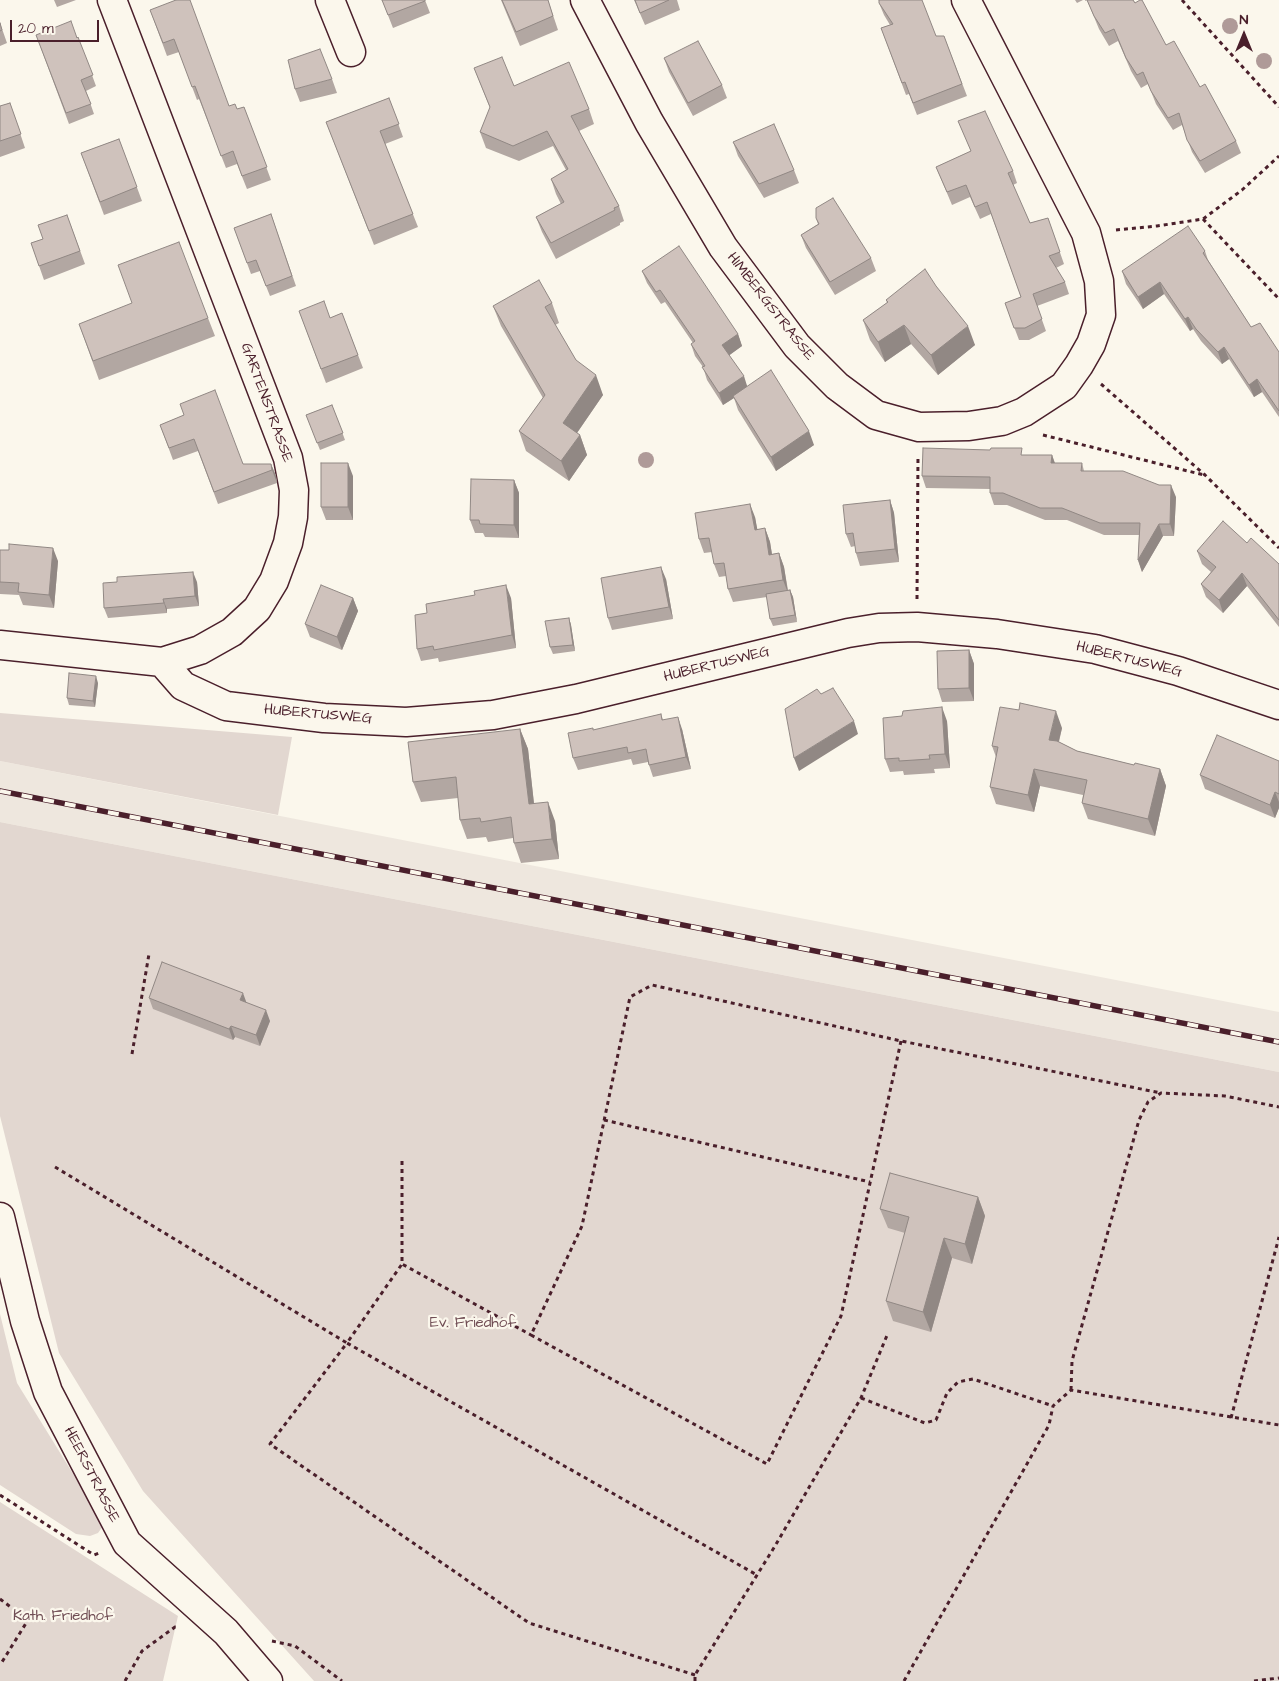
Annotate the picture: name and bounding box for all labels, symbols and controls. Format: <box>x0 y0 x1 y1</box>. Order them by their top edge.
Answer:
scale bar <box>12 10 101 42</box>
north arrow <box>1219 10 1269 60</box>
text: N <box>1240 10 1248 30</box>
text: 20 m <box>18 18 54 39</box>
street label: HIMBERGSTRASSE <box>722 250 818 364</box>
street label: GARTENSTRASSE <box>236 341 296 465</box>
street label: HUBERTUSWEG <box>1074 638 1184 682</box>
street label: HUBERTUSWEG <box>662 643 772 687</box>
street label: HUBERTUSWEG <box>263 701 373 729</box>
park label: Ev. Friedhof <box>430 1315 516 1333</box>
street label: HEERSTRASSE <box>59 1424 123 1526</box>
park label: Kath. Friedhof <box>13 1608 113 1626</box>

